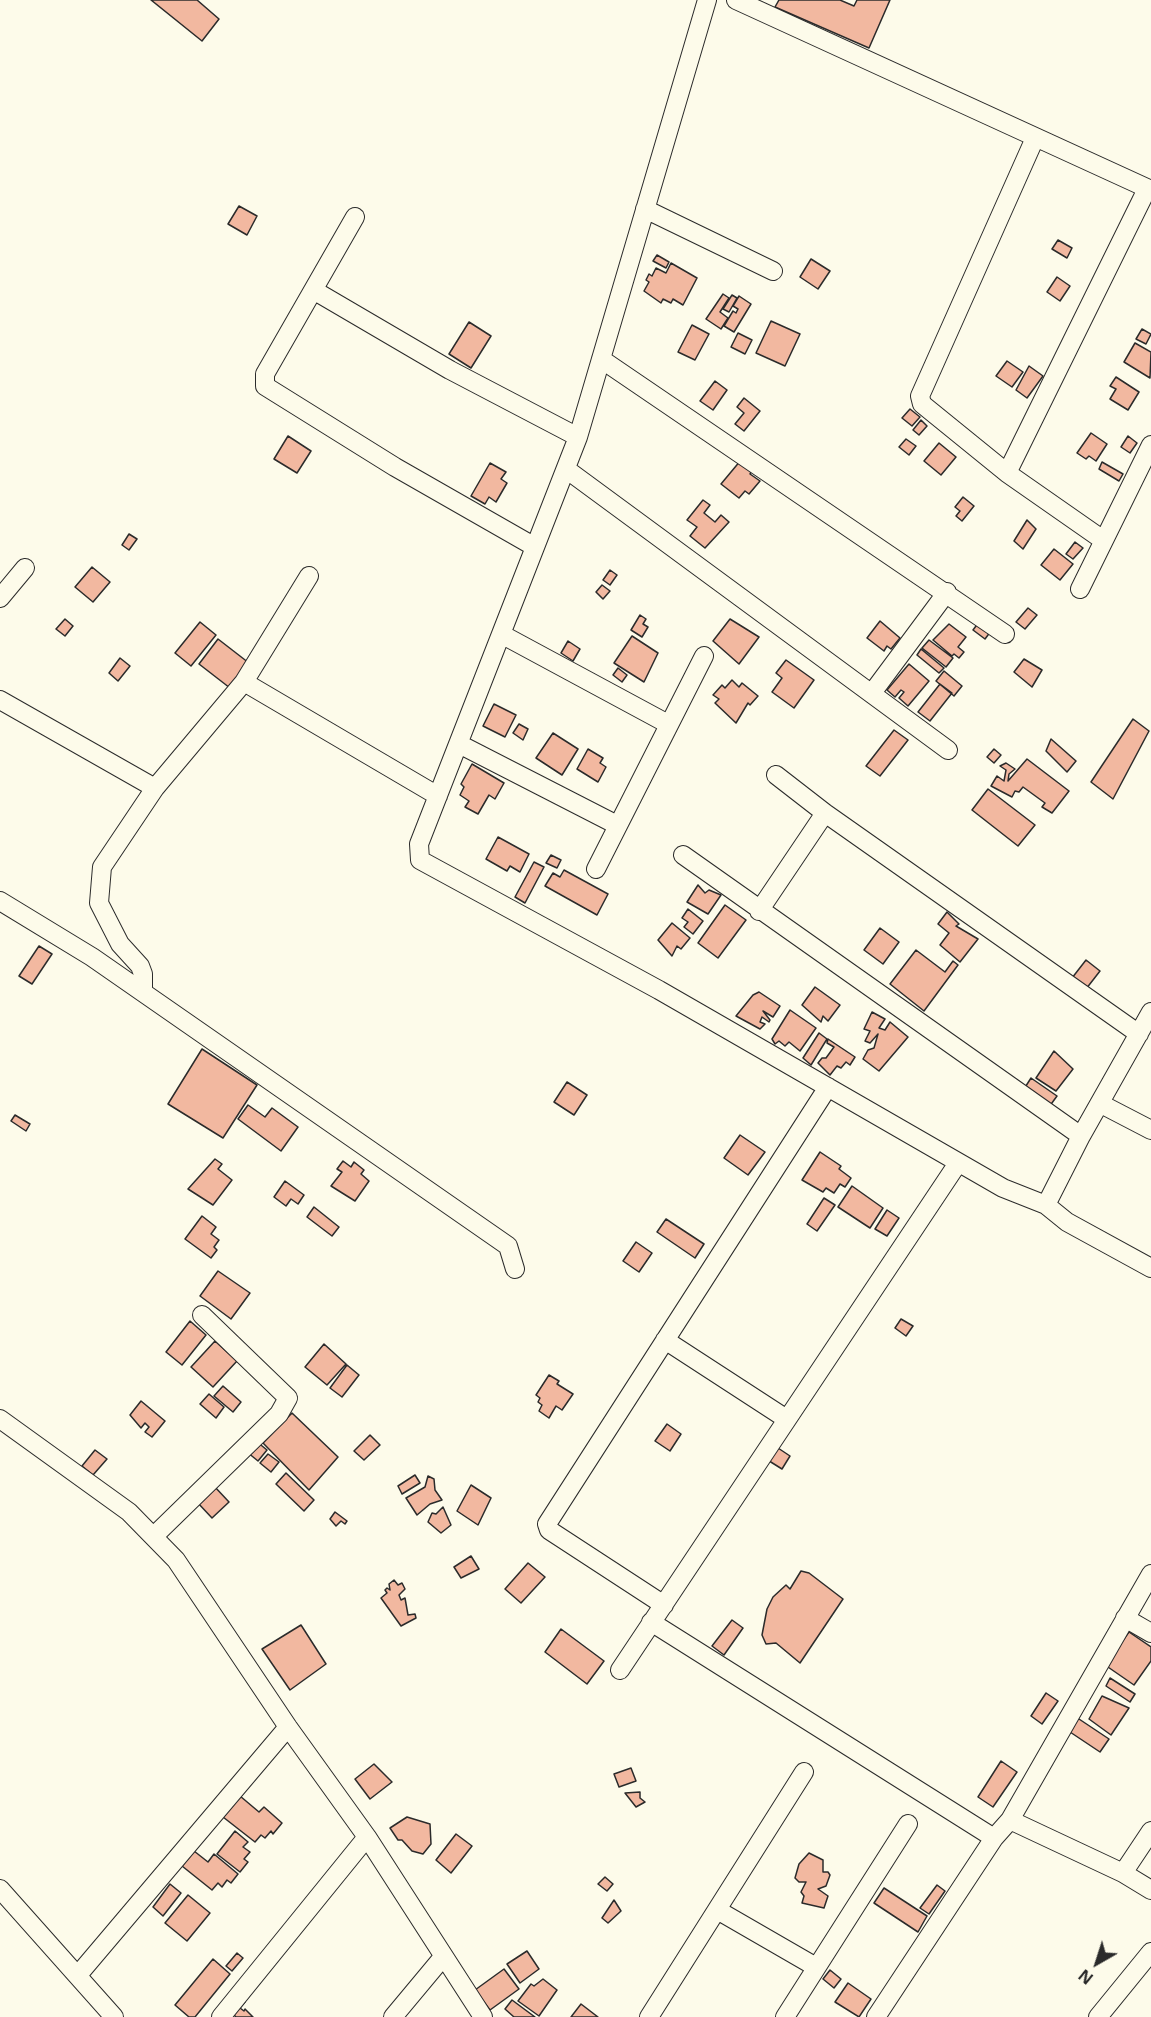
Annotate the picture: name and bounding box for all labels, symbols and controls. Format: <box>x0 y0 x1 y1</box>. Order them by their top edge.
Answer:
north arrow <box>1067 1933 1127 1993</box>
text: N <box>1074 1964 1098 1990</box>

